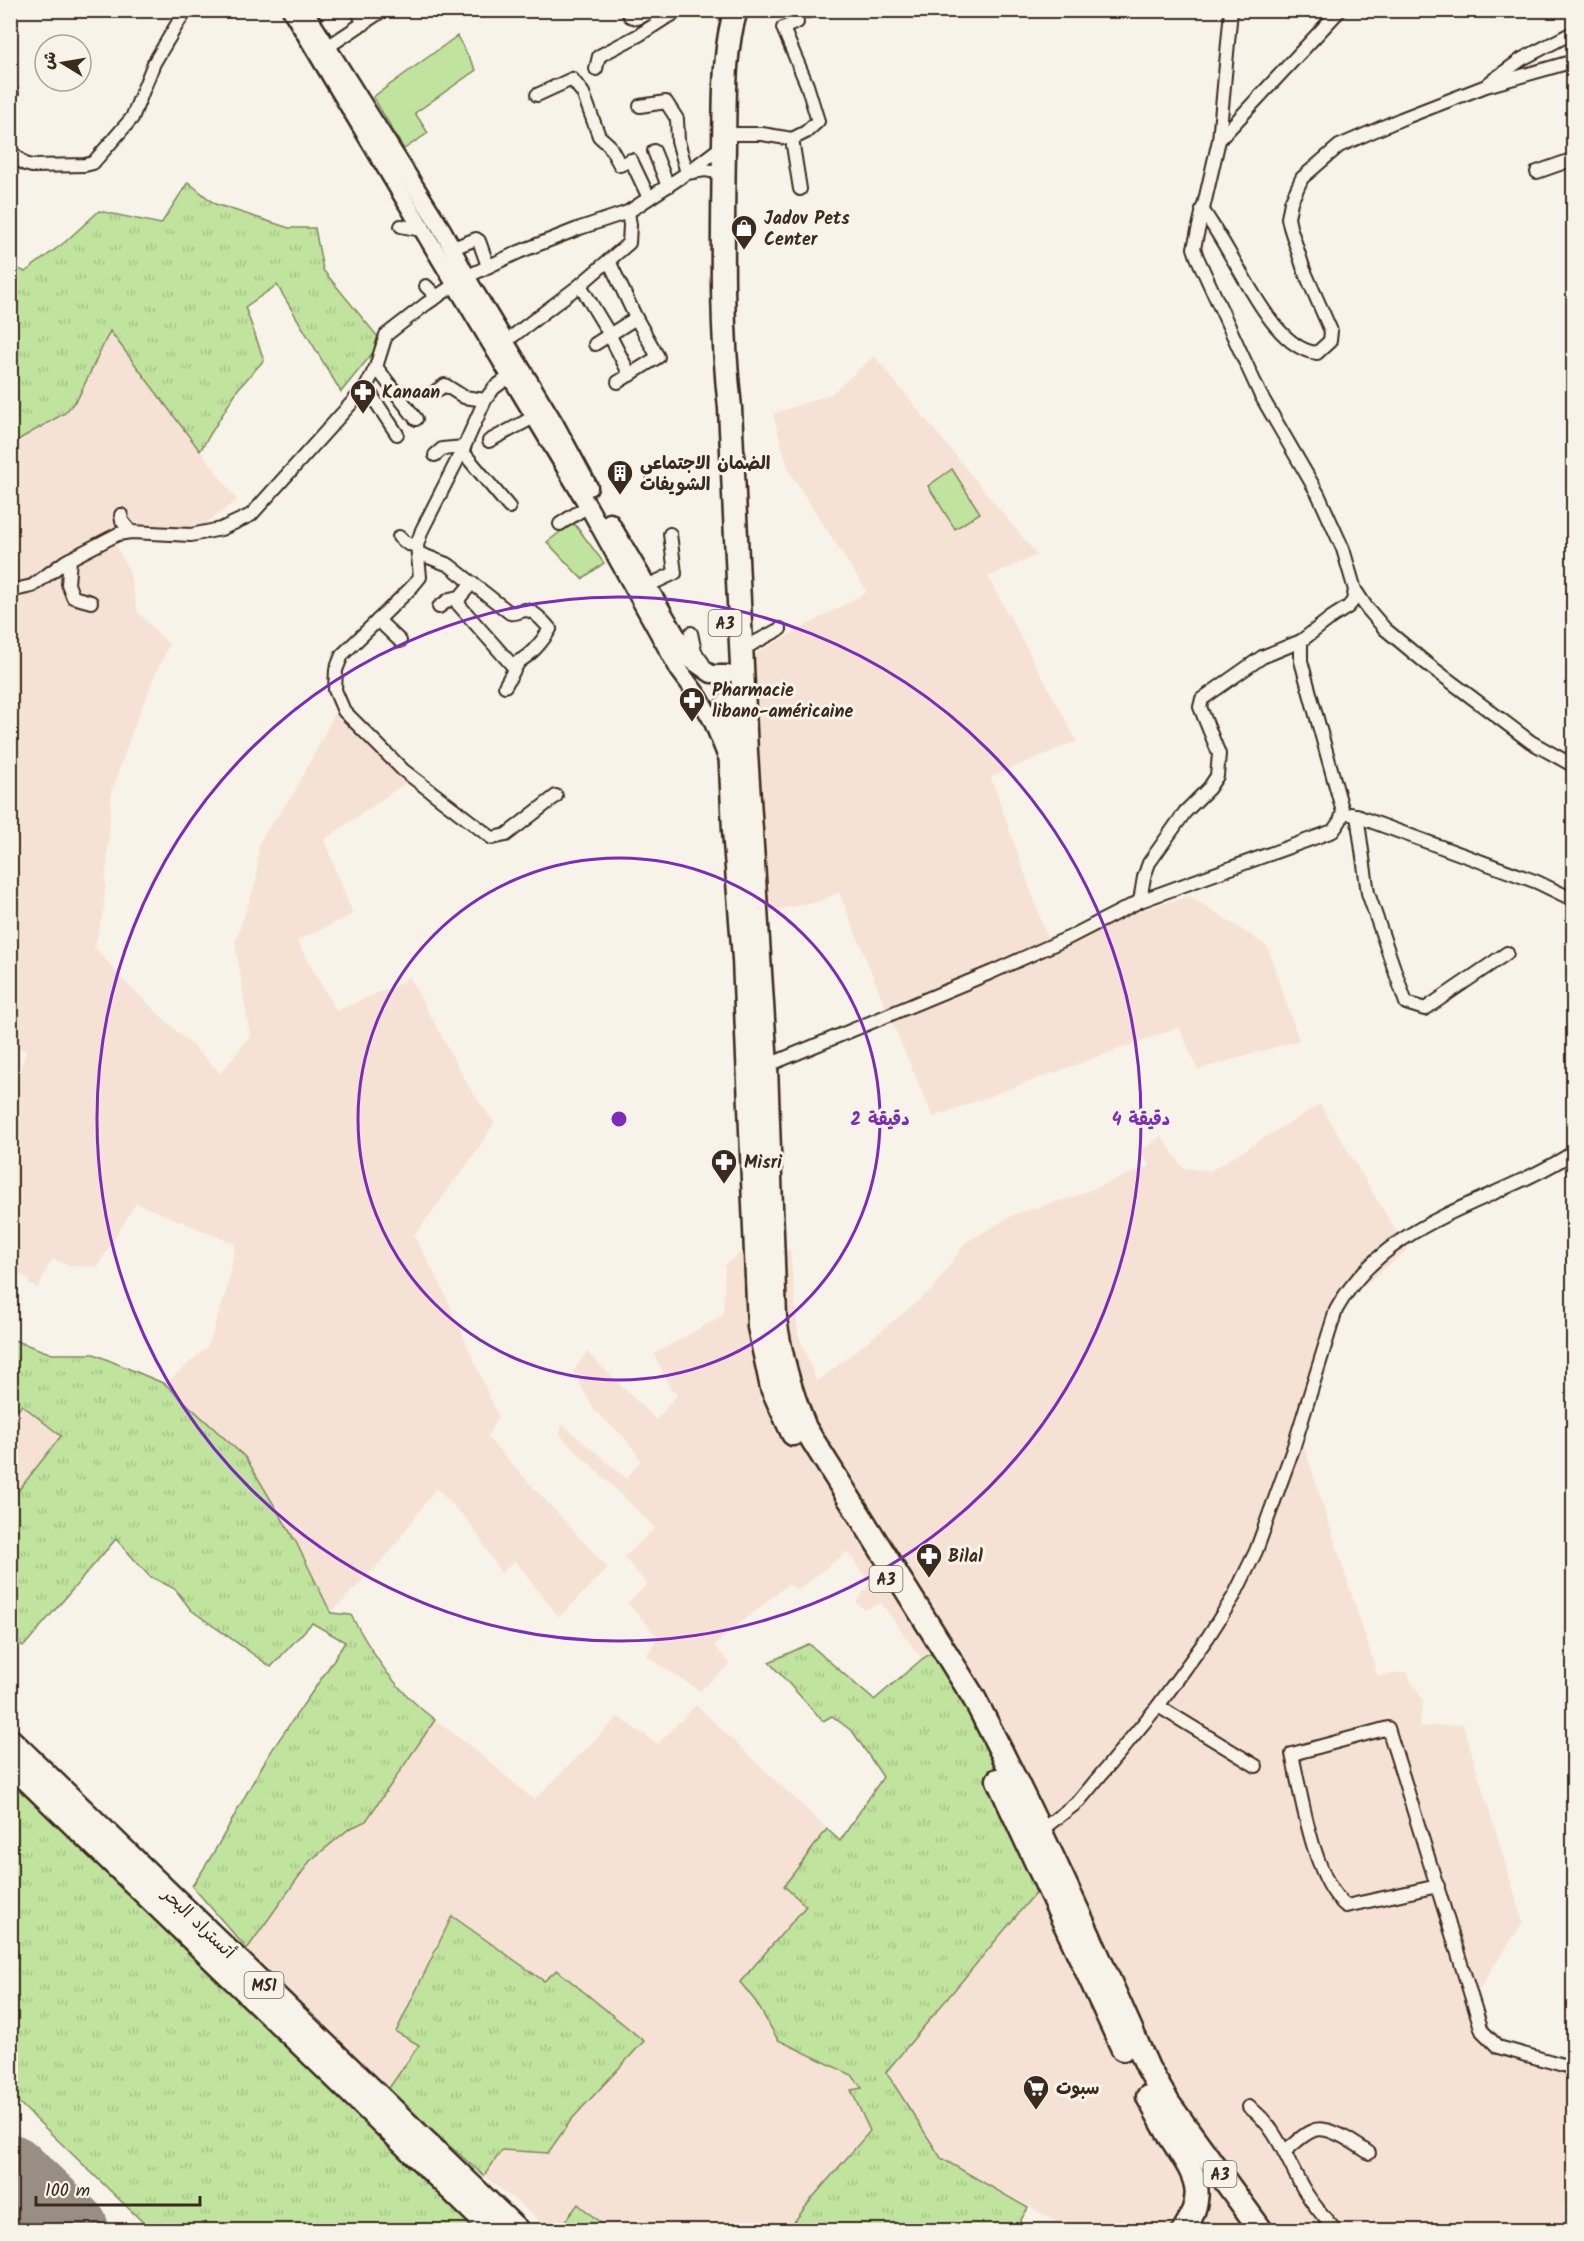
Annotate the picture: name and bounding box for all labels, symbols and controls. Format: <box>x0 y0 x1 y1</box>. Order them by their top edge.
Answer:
north arrow <box>33 33 93 93</box>
text: ش <box>36 49 64 71</box>
place label: Jadov Pets Center <box>764 205 850 255</box>
shop icon: Jadov Pets Center <box>729 213 759 251</box>
pharmacy icon: Kanaan <box>348 377 378 415</box>
place label: Kanaan <box>382 379 440 408</box>
place label: الضمان الاجتماعي الشويفات <box>640 450 770 500</box>
building icon: الضمان الاجتماعي الشويفات <box>605 458 635 496</box>
road number: A3 <box>708 610 742 636</box>
place label: Pharmacie libano-américaine <box>712 677 854 727</box>
pharmacy icon: Pharmacie libano-américaine <box>677 685 707 723</box>
text: 2 دقيقة <box>851 1106 909 1135</box>
text: 4 دقيقة <box>1112 1106 1170 1135</box>
centre of rings <box>609 1109 629 1129</box>
pharmacy icon: Misri <box>709 1147 739 1185</box>
place label: Misri <box>744 1149 782 1178</box>
pharmacy icon: Bilal <box>914 1541 944 1579</box>
place label: Bilal <box>948 1543 983 1572</box>
road number: A3 <box>870 1566 902 1592</box>
street label: أتستراد البحر <box>153 1880 242 1967</box>
road number: M51 <box>244 1972 284 1998</box>
supermarket icon: سبوت <box>1021 2073 1051 2111</box>
place label: سبوت <box>1056 2075 1099 2104</box>
road number: A3 <box>1204 2161 1236 2187</box>
scale bar <box>36 2169 200 2207</box>
text: 100 m <box>45 2177 90 2206</box>

